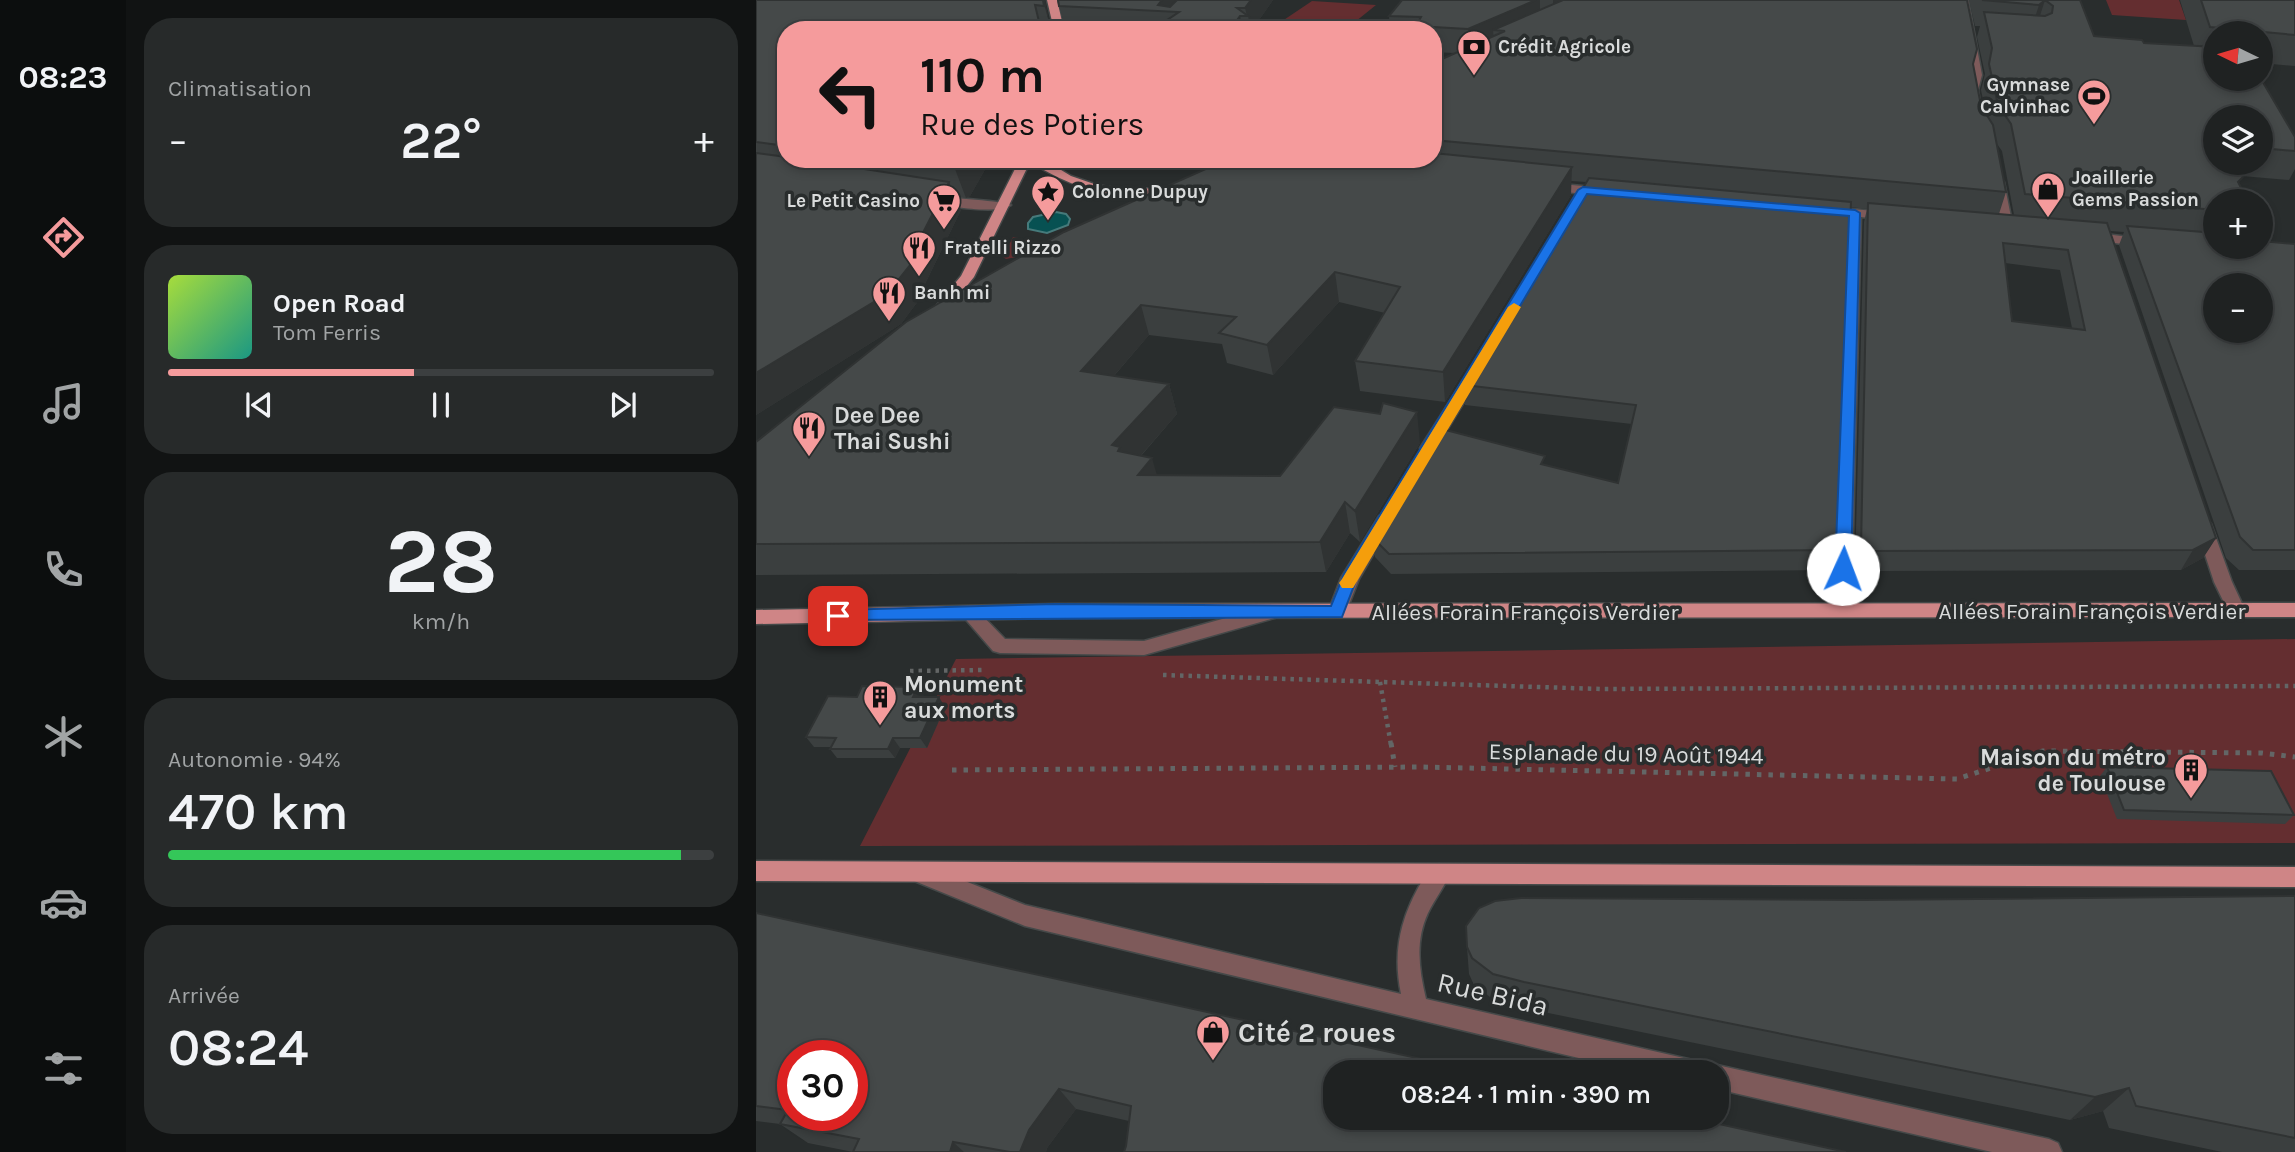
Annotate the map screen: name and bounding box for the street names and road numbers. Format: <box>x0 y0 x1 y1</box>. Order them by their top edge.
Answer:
street label: Allées Forain François Verdier <box>1938 598 2246 625</box>
street label: Allées Forain François Verdier <box>1371 599 1679 626</box>
street label: Esplanade du 19 Août 1944 <box>1488 738 1764 770</box>
street label: Rue Bida <box>1434 965 1552 1023</box>

